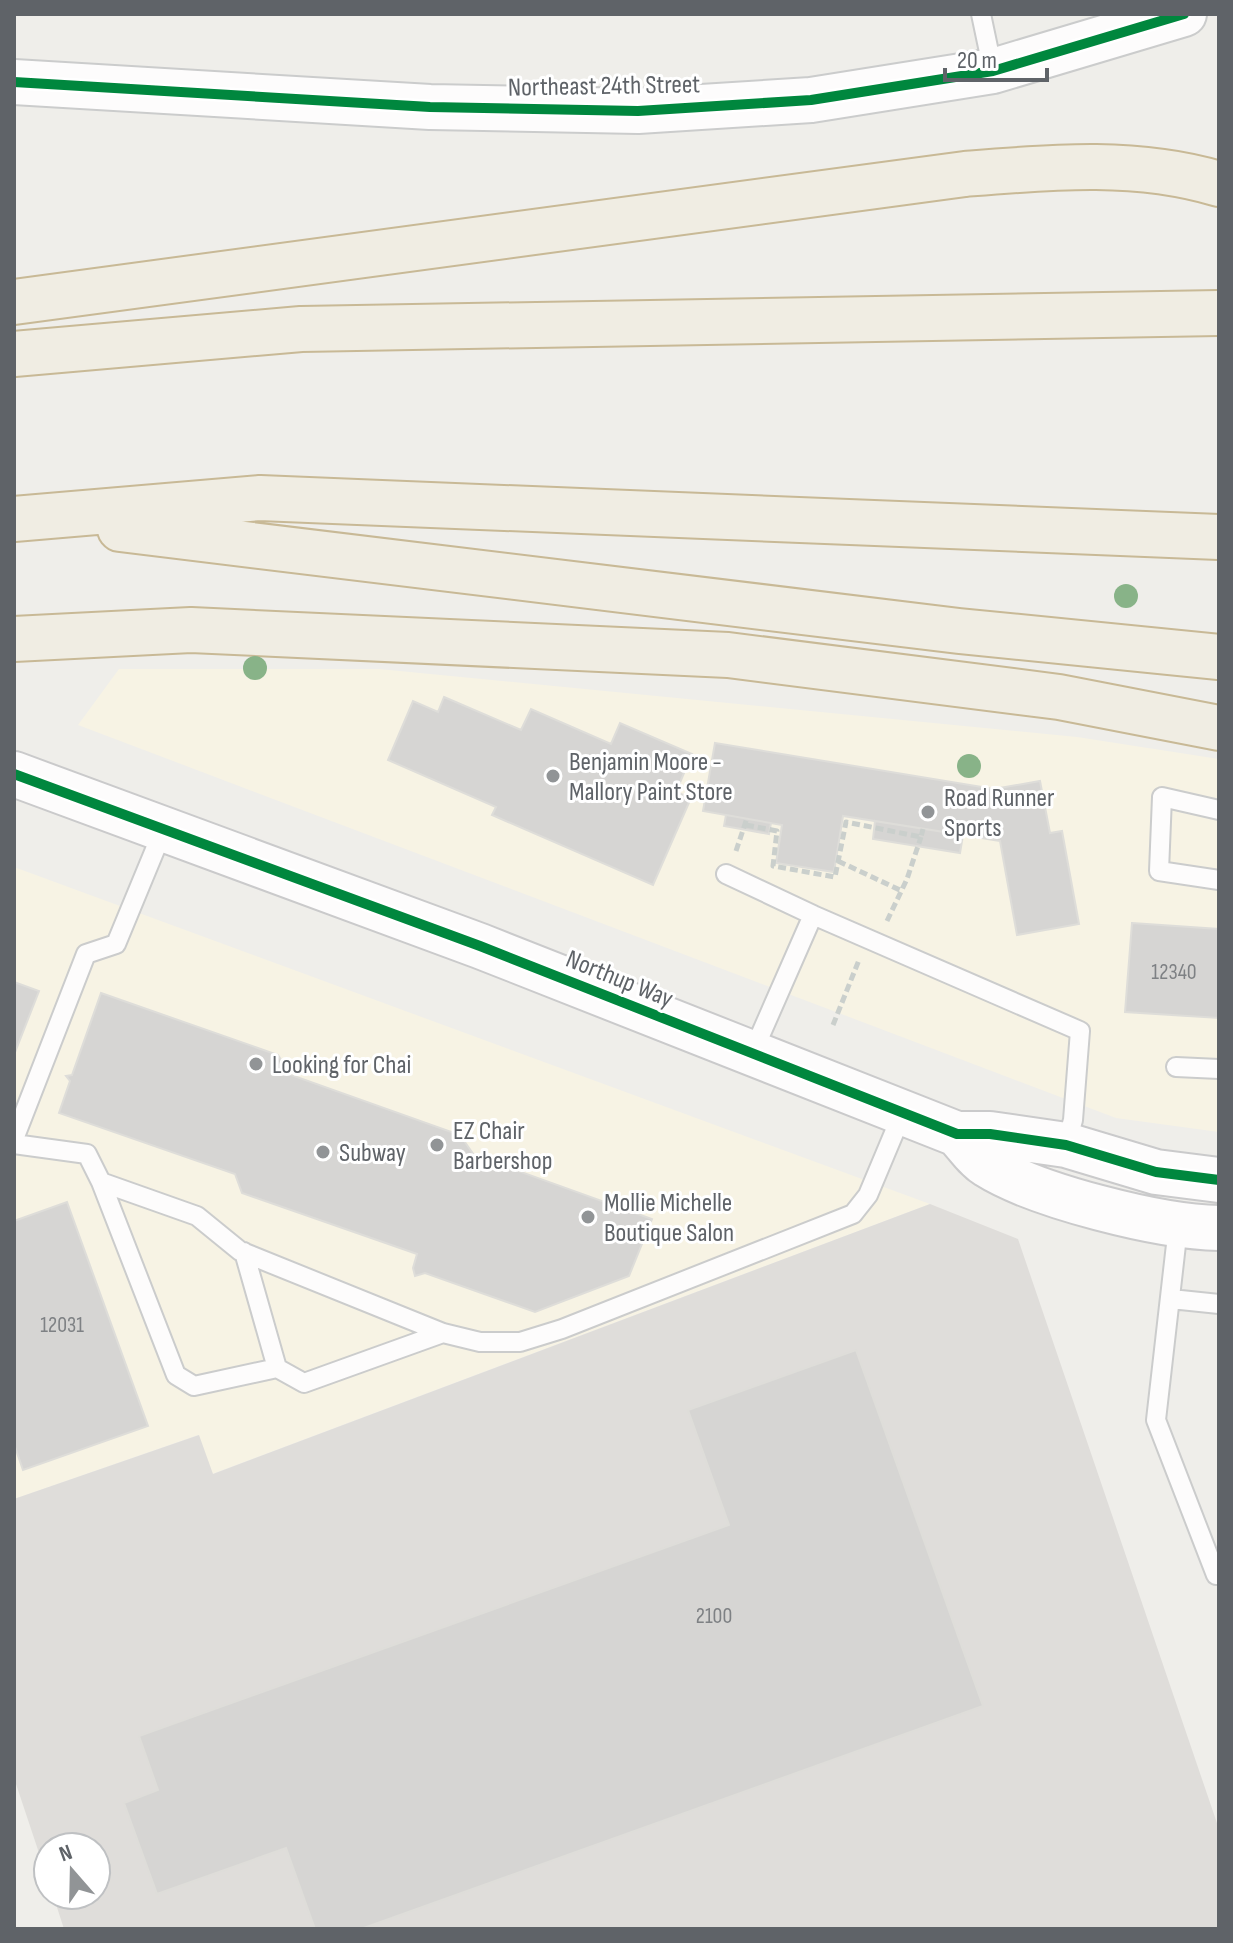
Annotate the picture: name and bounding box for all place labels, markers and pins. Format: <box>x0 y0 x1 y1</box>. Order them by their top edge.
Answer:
place label: Benjamin Moore - Mallory Paint Store <box>569 747 733 808</box>
marker: Benjamin Moore - Mallory Paint Store <box>544 767 562 785</box>
place label: Road Runner Sports <box>944 783 1055 844</box>
marker: Road Runner Sports <box>919 803 937 821</box>
place label: Looking for Chai <box>272 1050 411 1081</box>
marker: Looking for Chai <box>247 1055 265 1073</box>
place label: EZ Chair Barbershop <box>453 1116 552 1177</box>
marker: EZ Chair Barbershop <box>428 1136 446 1154</box>
place label: Subway <box>339 1138 406 1169</box>
marker: Subway <box>314 1143 332 1161</box>
place label: Mollie Michelle Boutique Salon <box>604 1188 734 1249</box>
marker: Mollie Michelle Boutique Salon <box>579 1208 597 1226</box>

